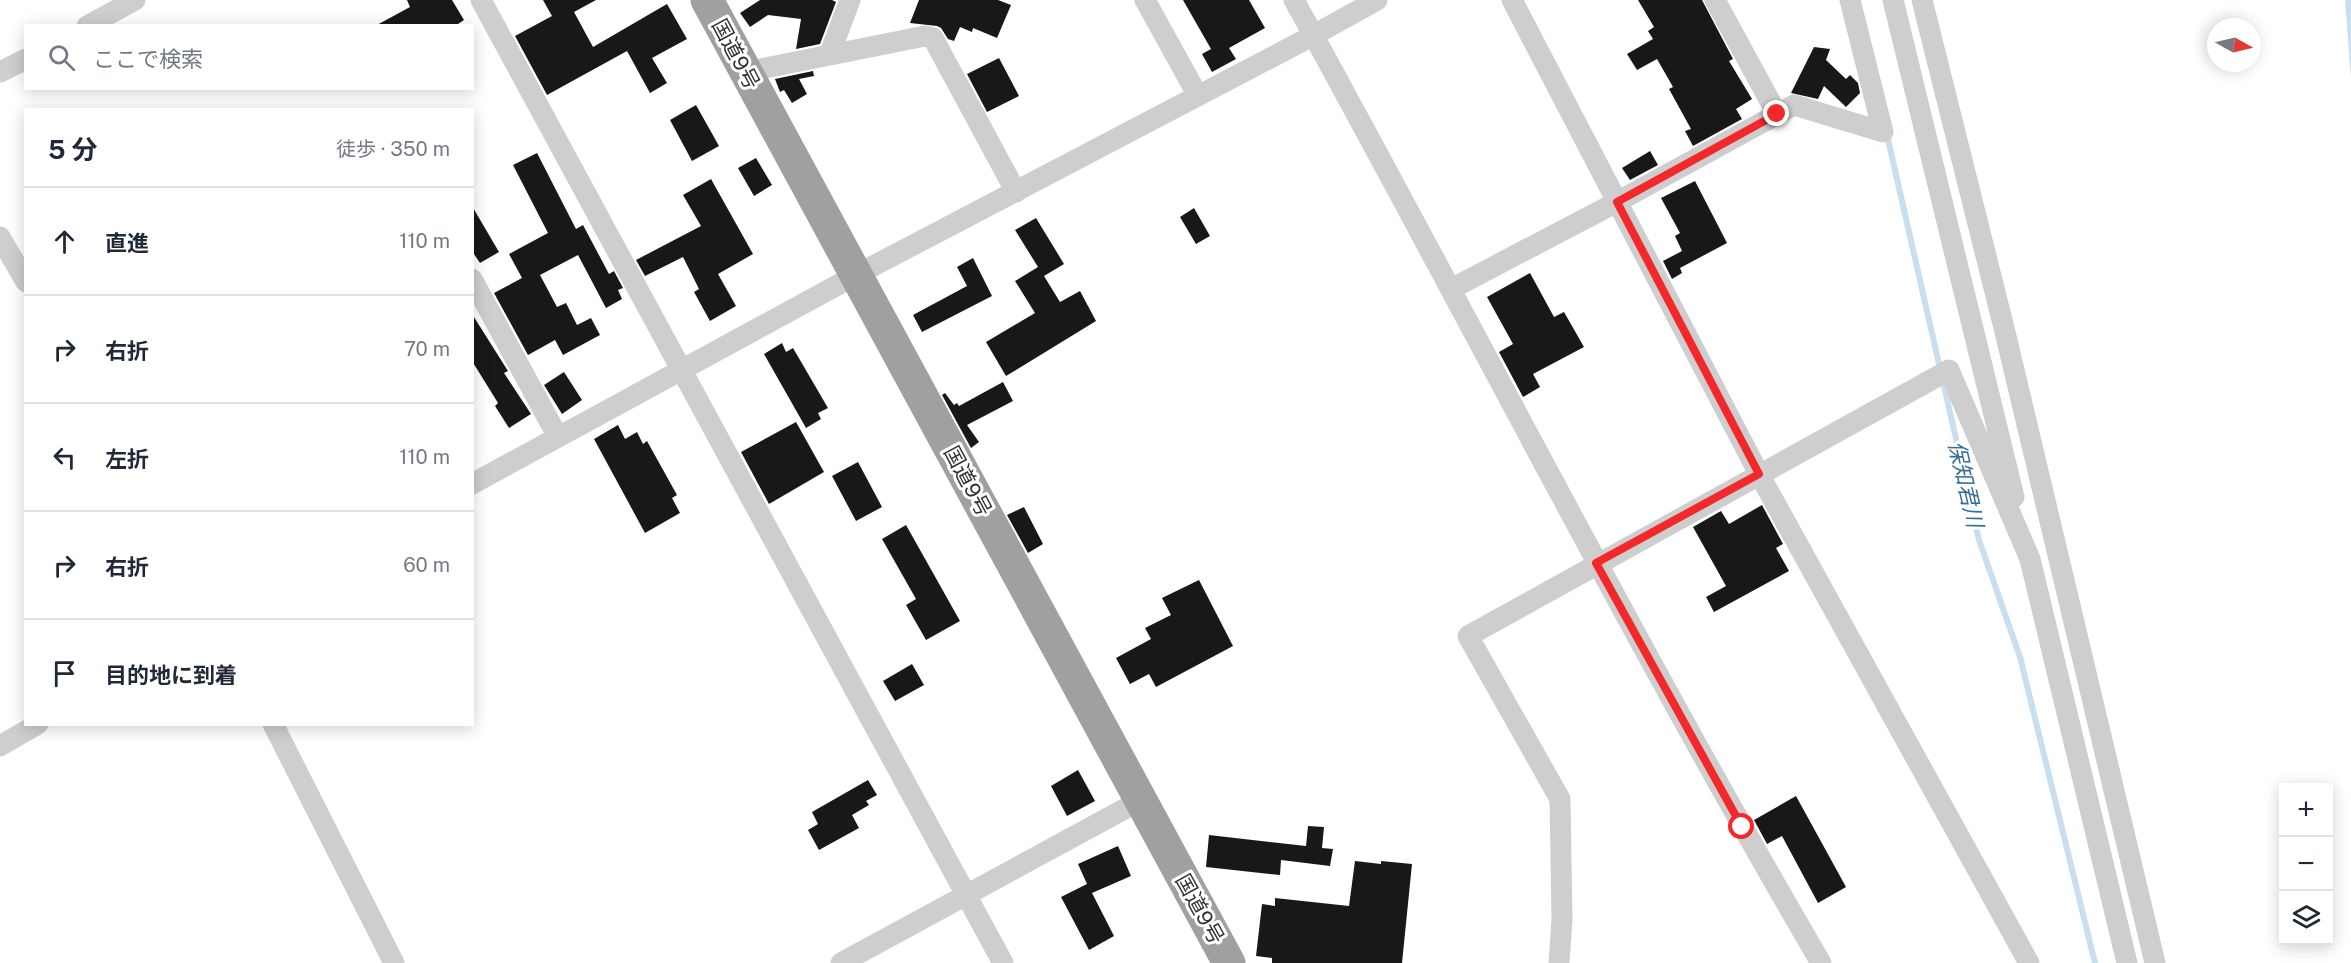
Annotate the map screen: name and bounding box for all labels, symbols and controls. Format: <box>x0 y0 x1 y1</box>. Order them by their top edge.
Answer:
street label: 国道9号 <box>707 15 765 93</box>
north arrow <box>2207 18 2261 72</box>
search box <box>24 24 474 90</box>
icon: search <box>45 41 78 74</box>
text: ここで検索 <box>93 46 203 72</box>
route end <box>1763 100 1789 126</box>
text: 5 分 <box>48 134 97 165</box>
text: 徒歩 · 350 m <box>336 137 450 161</box>
icon: ahead <box>48 225 81 258</box>
text: 110 m <box>399 229 450 253</box>
text: 直進 <box>105 230 149 256</box>
icon: right <box>48 333 81 366</box>
text: 70 m <box>404 337 450 361</box>
text: 右折 <box>105 338 149 364</box>
water label: 保知君川 <box>1943 438 1989 532</box>
icon: left <box>48 441 81 474</box>
street label: 国道9号 <box>939 442 997 520</box>
text: 110 m <box>399 445 450 469</box>
text: 左折 <box>105 446 149 472</box>
icon: right <box>48 549 81 582</box>
text: 60 m <box>403 553 450 577</box>
text: 右折 <box>105 554 149 580</box>
icon: arrive <box>48 657 81 690</box>
text: 目的地に到着 <box>105 662 237 688</box>
map controls <box>2279 783 2333 945</box>
button: + <box>2279 783 2333 837</box>
route start <box>1728 813 1754 839</box>
button: − <box>2279 837 2333 891</box>
street label: 国道9号 <box>1171 870 1229 948</box>
button: layers <box>2279 891 2333 945</box>

